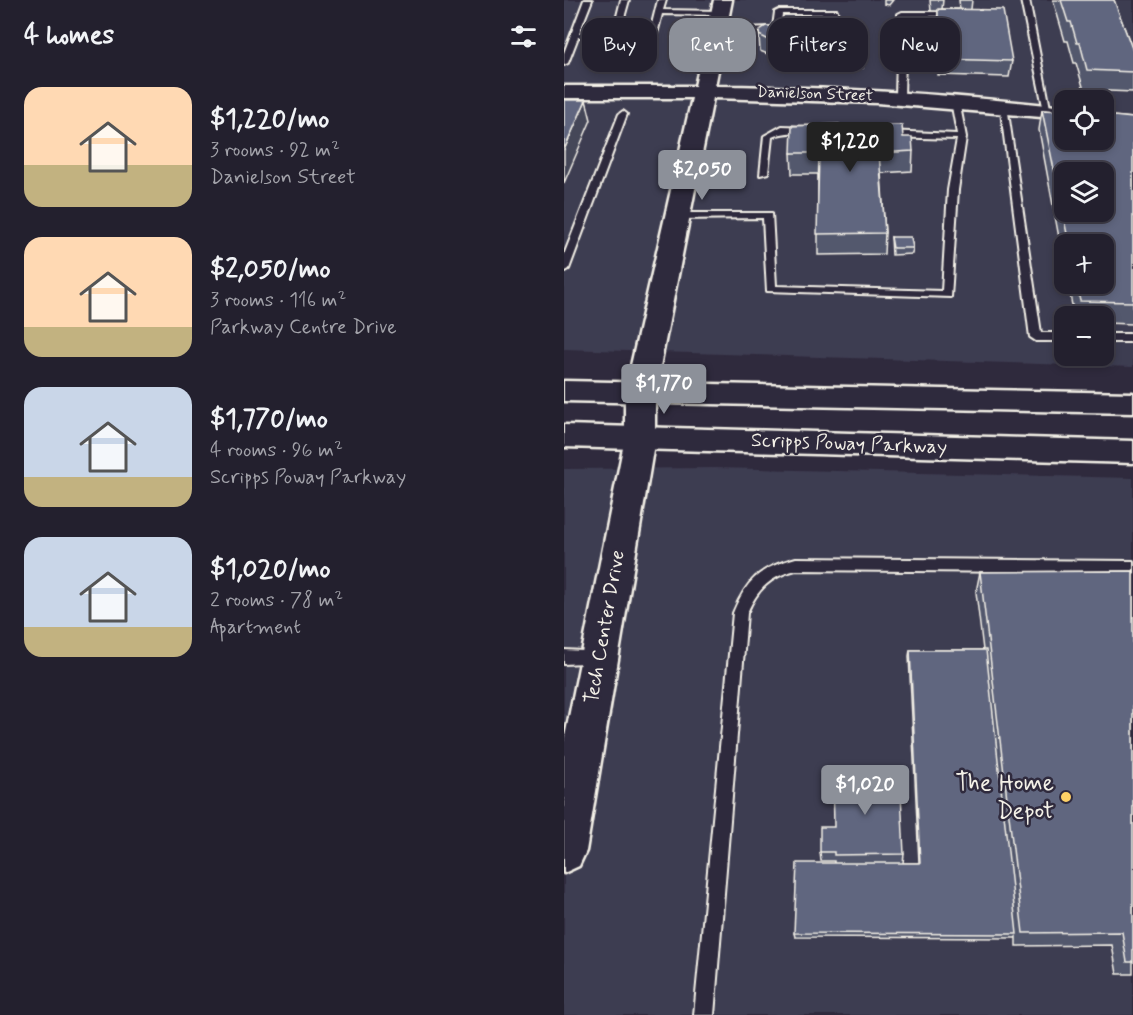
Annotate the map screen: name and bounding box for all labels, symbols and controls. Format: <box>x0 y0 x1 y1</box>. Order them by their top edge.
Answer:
chip: Buy <box>582 18 657 72</box>
chip: Rent <box>669 18 756 72</box>
chip: Filters <box>768 18 868 72</box>
chip: New <box>880 18 960 72</box>
text: 4 homes <box>24 19 114 53</box>
icon: filters <box>507 20 540 53</box>
street label: Danielson Street <box>756 81 874 107</box>
map controls <box>1054 90 1114 366</box>
button: locate <box>1054 90 1114 150</box>
text: $1,220/mo <box>210 103 329 137</box>
icon: home <box>72 111 144 183</box>
pin: $1,220 <box>801 122 899 173</box>
text: $1,220 <box>821 128 879 155</box>
text: 3 rooms · 92 m² <box>210 137 340 164</box>
pin: $2,050 <box>653 150 751 201</box>
text: $2,050 <box>672 156 732 183</box>
button: layers <box>1054 162 1114 222</box>
text: Danielson Street <box>210 164 356 191</box>
button: + <box>1054 234 1114 294</box>
text: $2,050/mo <box>210 253 331 287</box>
icon: home <box>72 261 144 333</box>
text: 3 rooms · 116 m² <box>210 287 346 314</box>
button: − <box>1054 306 1114 366</box>
text: Parkway Centre Drive <box>210 314 397 341</box>
pin: $1,770 <box>615 364 713 415</box>
text: $1,770 <box>635 370 693 397</box>
text: $1,770/mo <box>210 403 328 437</box>
icon: home <box>72 411 144 483</box>
street label: Scripps Poway Parkway <box>750 427 948 461</box>
text: 4 rooms · 96 m² <box>210 437 343 464</box>
text: Scripps Poway Parkway <box>210 464 406 491</box>
street label: Tech Center Drive <box>578 548 632 706</box>
text: $1,020/mo <box>210 553 331 587</box>
icon: home <box>72 561 144 633</box>
text: 2 rooms · 78 m² <box>210 587 343 614</box>
text: Apartment <box>210 614 301 641</box>
pin: $1,020 <box>816 765 914 816</box>
place label: The Home Depot <box>955 768 1054 827</box>
text: $1,020 <box>835 771 895 798</box>
marker: The Home Depot <box>1059 790 1073 804</box>

